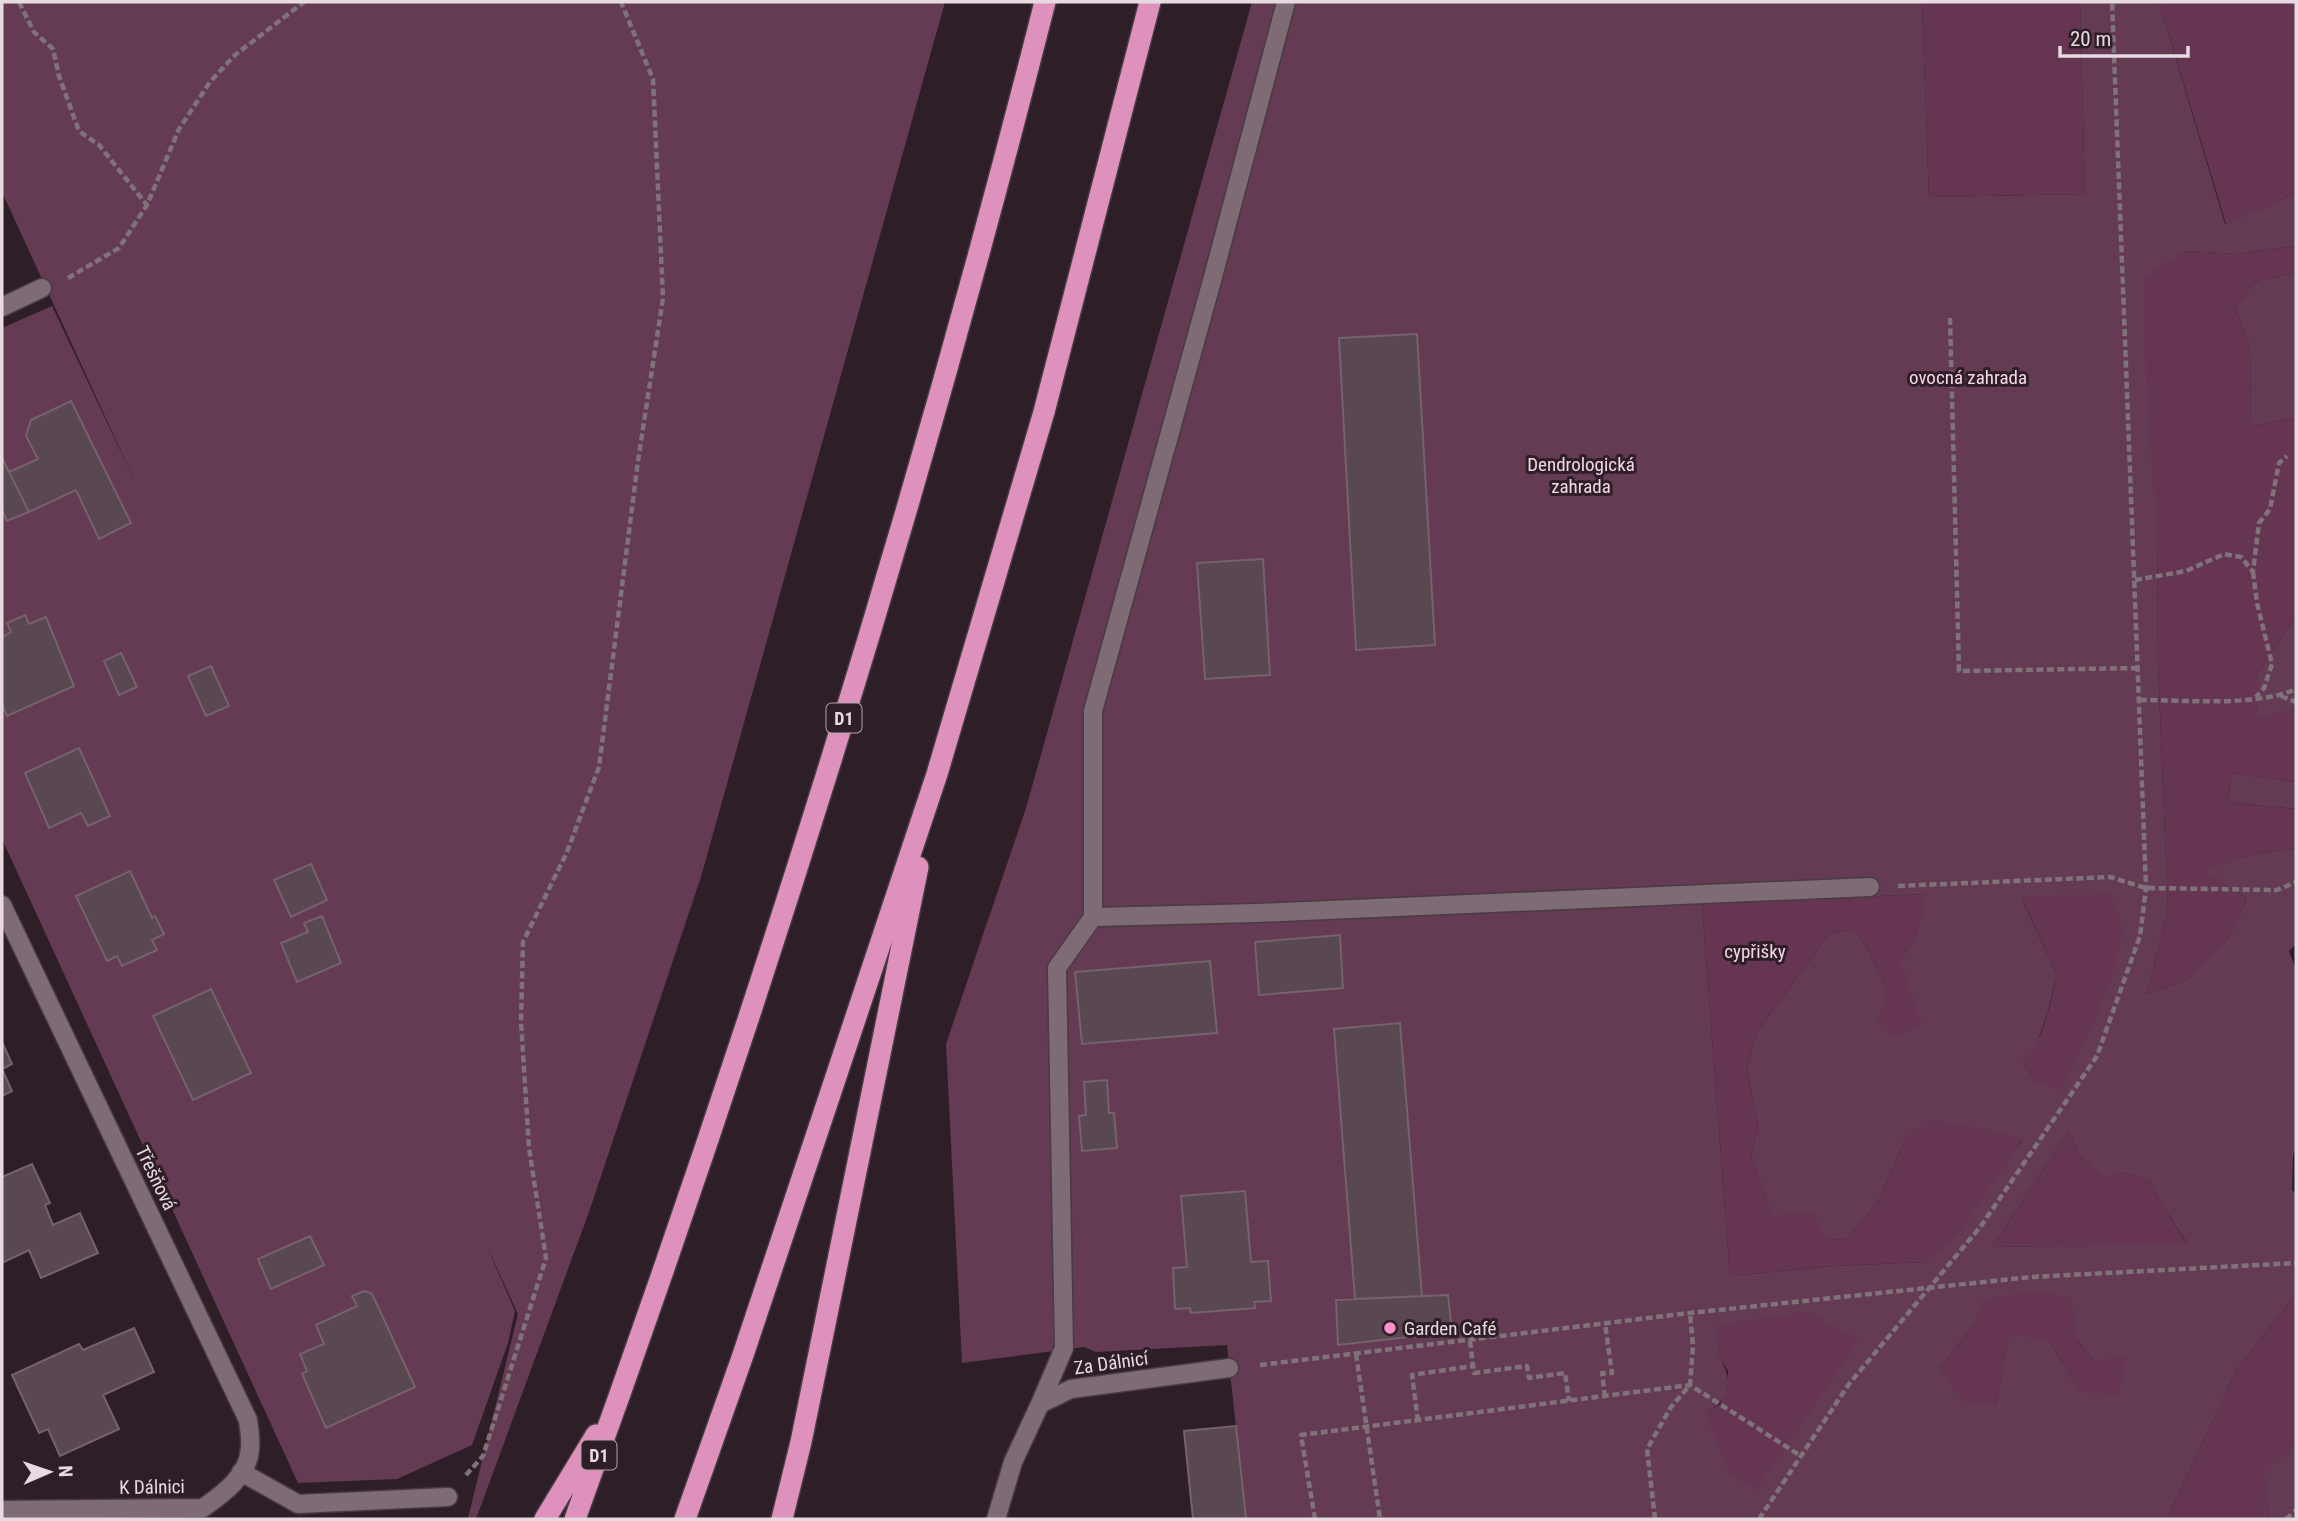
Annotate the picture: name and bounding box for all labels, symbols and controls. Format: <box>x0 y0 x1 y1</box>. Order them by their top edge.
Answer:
scale bar <box>2060 14 2188 58</box>
text: 20 m <box>2070 27 2111 51</box>
park label: ovocná zahrada <box>1909 366 2027 389</box>
park label: Dendrologická zahrada <box>1527 453 1635 498</box>
road number: D1 <box>826 704 862 732</box>
park label: cypřišky <box>1724 940 1786 963</box>
street label: Třešňová <box>131 1142 181 1214</box>
place label: Garden Café <box>1404 1317 1496 1340</box>
marker: Garden Café <box>1382 1320 1398 1336</box>
street label: Za Dálnicí <box>1073 1346 1151 1380</box>
north arrow <box>14 1437 84 1507</box>
road number: D1 <box>582 1440 616 1470</box>
text: N <box>54 1465 77 1478</box>
street label: K Dálnici <box>119 1475 185 1499</box>

